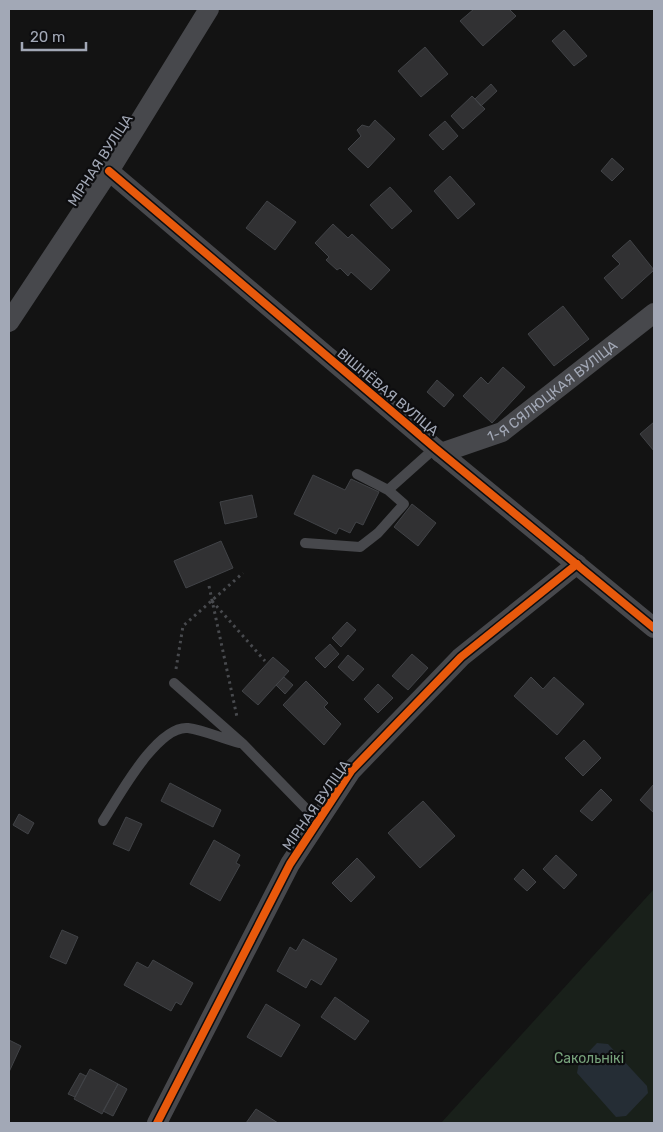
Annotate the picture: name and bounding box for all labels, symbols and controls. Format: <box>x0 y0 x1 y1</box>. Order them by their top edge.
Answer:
scale bar <box>22 20 86 52</box>
text: 20 m <box>30 28 65 46</box>
street label: МІРНАЯ ВУЛІЦА <box>64 110 137 210</box>
street label: 1-Я СЯЛЮЦКАЯ ВУЛІЦА <box>485 337 621 445</box>
street label: ВІШНЁВАЯ ВУЛІЦА <box>334 344 443 440</box>
street label: МІРНАЯ ВУЛІЦА <box>279 756 354 854</box>
park label: Сакольнікі <box>554 1050 624 1067</box>

